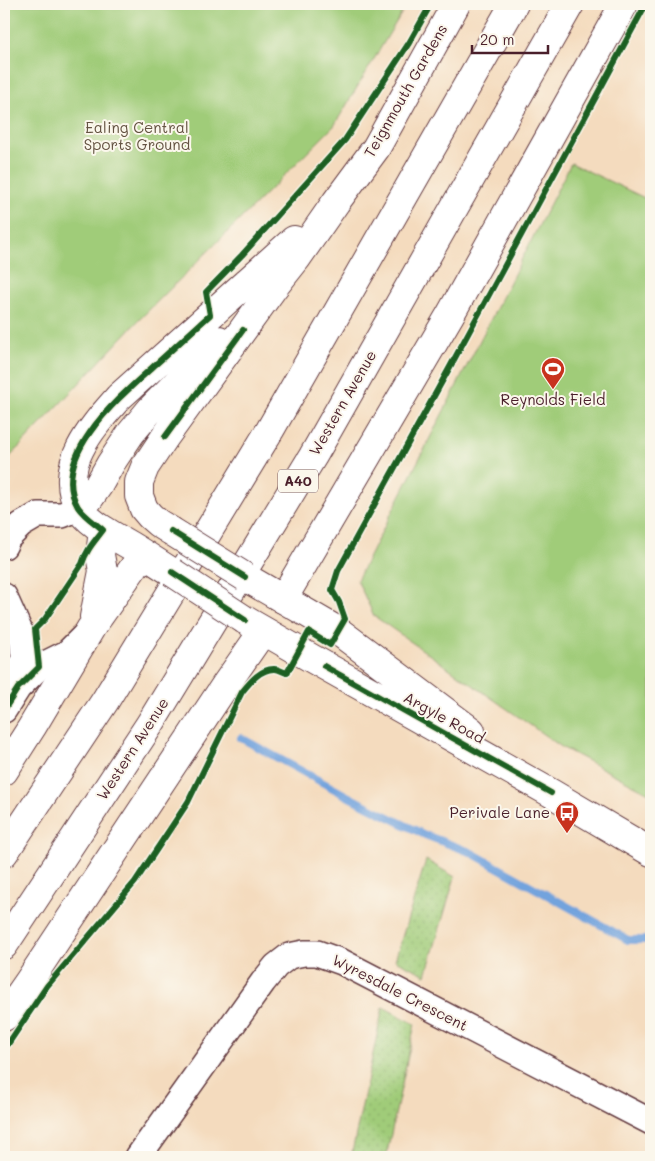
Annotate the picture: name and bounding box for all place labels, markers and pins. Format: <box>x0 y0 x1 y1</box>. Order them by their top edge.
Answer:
sports icon: Reynolds Field <box>540 356 566 390</box>
place label: Reynolds Field <box>501 389 605 409</box>
bus stop icon: Perivale Lane <box>554 800 580 834</box>
place label: Perivale Lane <box>449 802 550 822</box>

